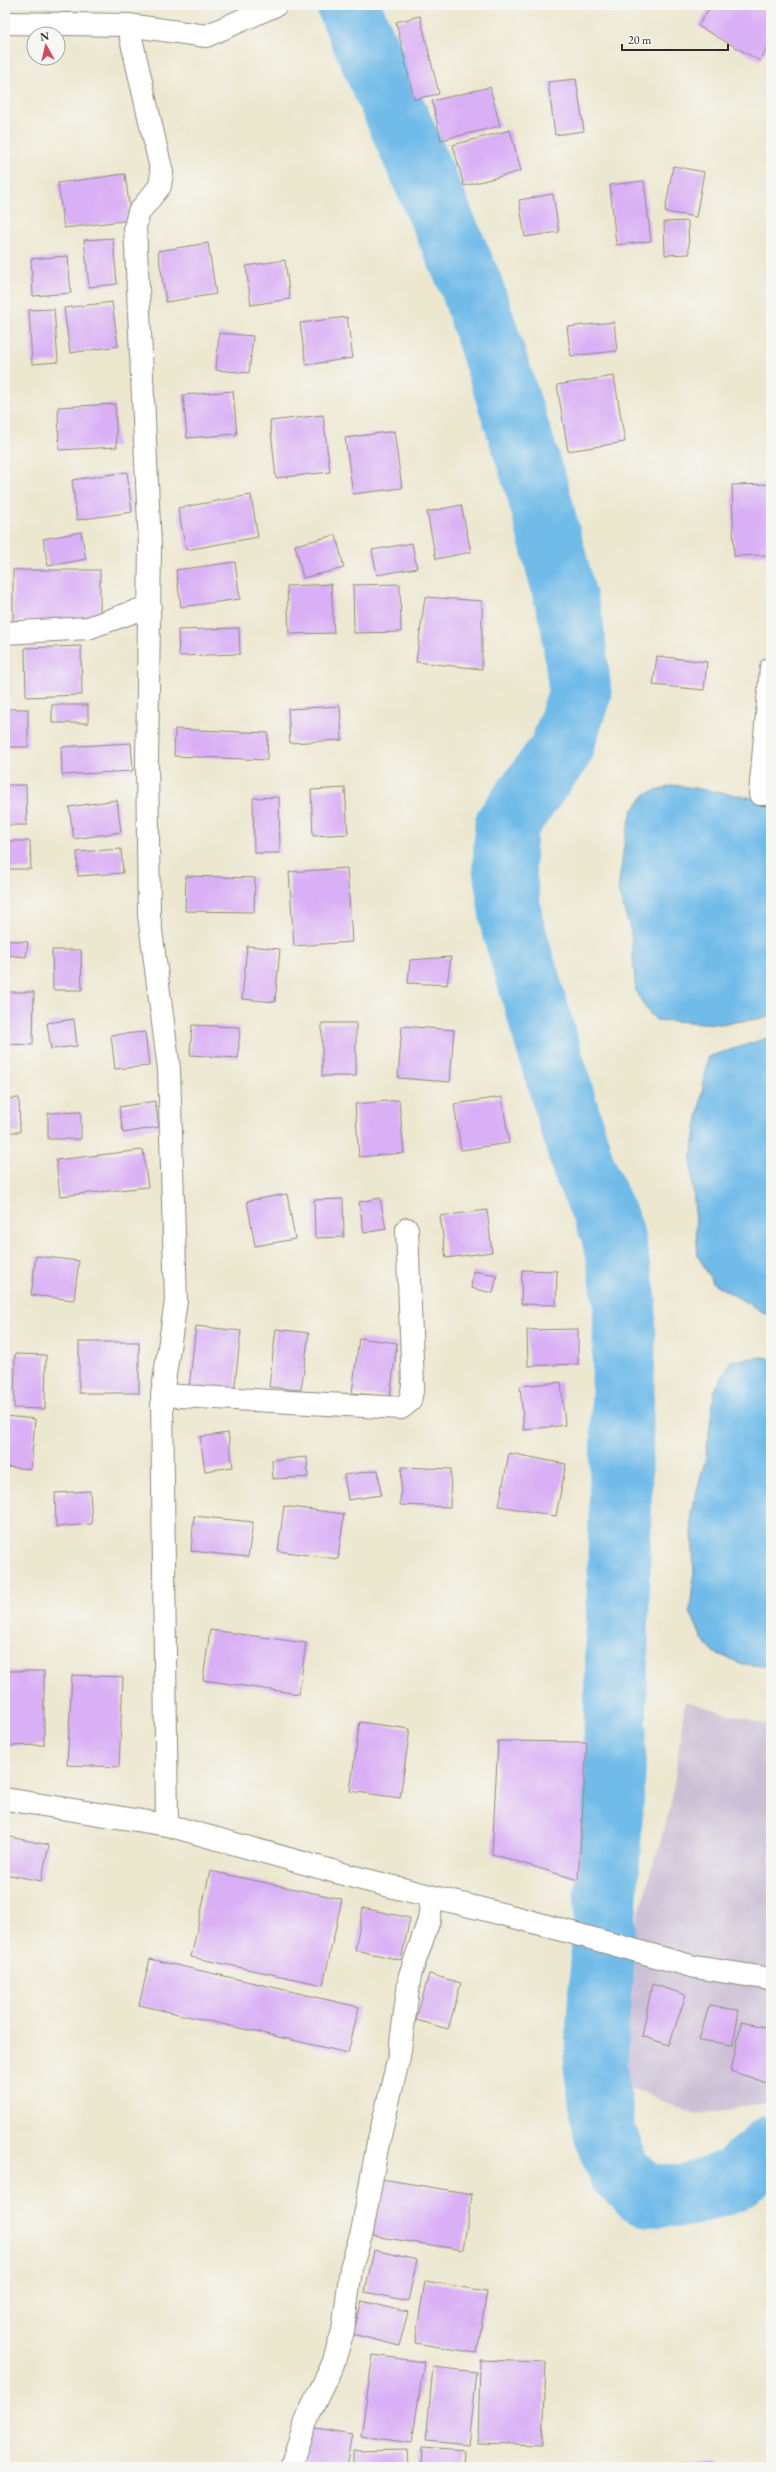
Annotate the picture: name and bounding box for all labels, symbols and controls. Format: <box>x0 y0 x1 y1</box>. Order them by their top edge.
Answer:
north arrow <box>26 26 66 66</box>
scale bar <box>622 26 728 52</box>
text: N <box>39 29 50 44</box>
text: 20 m <box>628 32 652 48</box>

